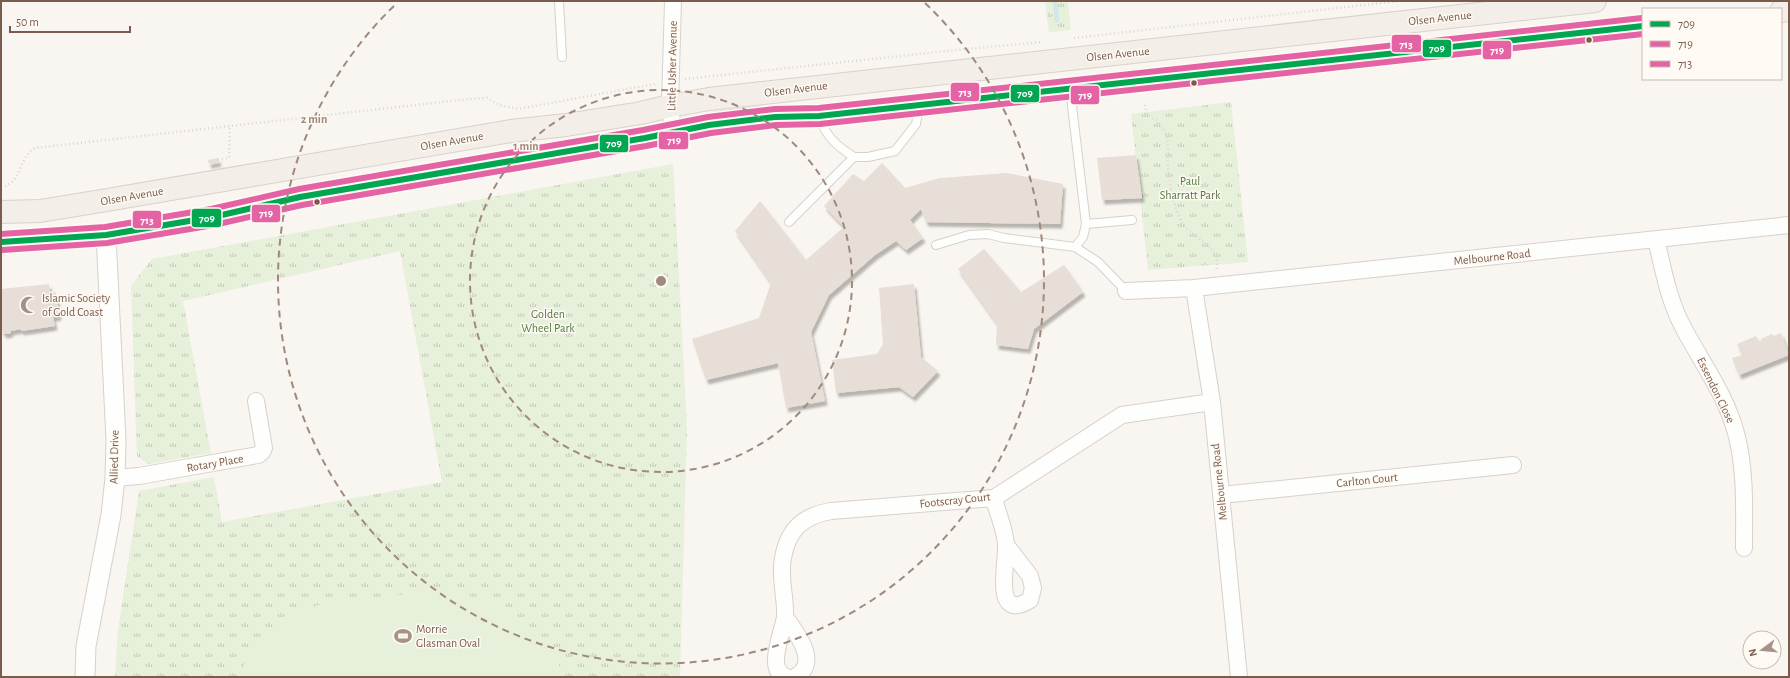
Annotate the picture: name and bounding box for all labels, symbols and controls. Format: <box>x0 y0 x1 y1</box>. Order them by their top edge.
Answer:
scale bar <box>10 8 130 34</box>
legend <box>1642 8 1782 80</box>
street label: Olsen Avenue <box>1408 9 1472 27</box>
text: 50 m <box>16 16 39 28</box>
text: 709 <box>1678 18 1695 30</box>
street label: Little Usher Avenue <box>665 21 679 111</box>
line badge: 713 <box>1391 34 1422 53</box>
unlabelled marker <box>1584 35 1594 45</box>
text: 719 <box>1678 38 1693 50</box>
text: 713 <box>1399 39 1413 50</box>
line badge: 709 <box>1422 39 1452 58</box>
line badge: 719 <box>1482 40 1512 60</box>
text: 709 <box>1429 43 1445 54</box>
street label: Olsen Avenue <box>1086 45 1150 63</box>
text: 719 <box>1490 45 1504 56</box>
text: 713 <box>1678 58 1692 70</box>
unlabelled marker <box>1189 78 1199 88</box>
street label: Olsen Avenue <box>764 79 828 99</box>
line badge: 713 <box>950 82 980 102</box>
line badge: 709 <box>1010 84 1040 103</box>
line badge: 719 <box>1070 85 1100 105</box>
text: 713 <box>958 87 972 98</box>
text: 709 <box>1017 88 1033 99</box>
text: 719 <box>1078 90 1092 101</box>
text: 2 min <box>301 113 327 125</box>
street label: Olsen Avenue <box>420 130 484 152</box>
line badge: 719 <box>658 131 689 150</box>
line badge: 709 <box>599 134 629 153</box>
text: 719 <box>667 135 681 146</box>
text: 709 <box>606 138 622 149</box>
text: 1 min <box>513 140 539 152</box>
park label: Paul Sharratt Park <box>1160 175 1221 201</box>
street label: Olsen Avenue <box>100 185 164 207</box>
unlabelled marker <box>312 197 322 207</box>
line badge: 719 <box>251 204 281 223</box>
line badge: 709 <box>191 208 222 228</box>
text: 719 <box>259 208 273 219</box>
line badge: 713 <box>132 210 162 229</box>
text: 709 <box>199 213 215 224</box>
text: 713 <box>140 215 154 226</box>
street label: Melbourne Road <box>1453 247 1531 267</box>
centre of rings <box>654 274 668 288</box>
place label: Islamic Society of Gold Coast <box>42 292 110 318</box>
mosque icon: Islamic Society of Gold Coast <box>19 295 39 315</box>
park label: Golden Wheel Park <box>521 308 575 334</box>
street label: Essendon Close <box>1695 355 1737 425</box>
street label: Allied Drive <box>108 430 120 484</box>
street label: Melbourne Road <box>1209 443 1229 521</box>
street label: Rotary Place <box>186 452 244 475</box>
street label: Carlton Court <box>1336 471 1398 489</box>
street label: Footscray Court <box>919 490 991 511</box>
place label: Morrie Glasman Oval <box>416 623 480 649</box>
sports icon: Morrie Glasman Oval <box>393 626 413 646</box>
north arrow <box>1742 630 1782 670</box>
text: N <box>1747 647 1759 658</box>

